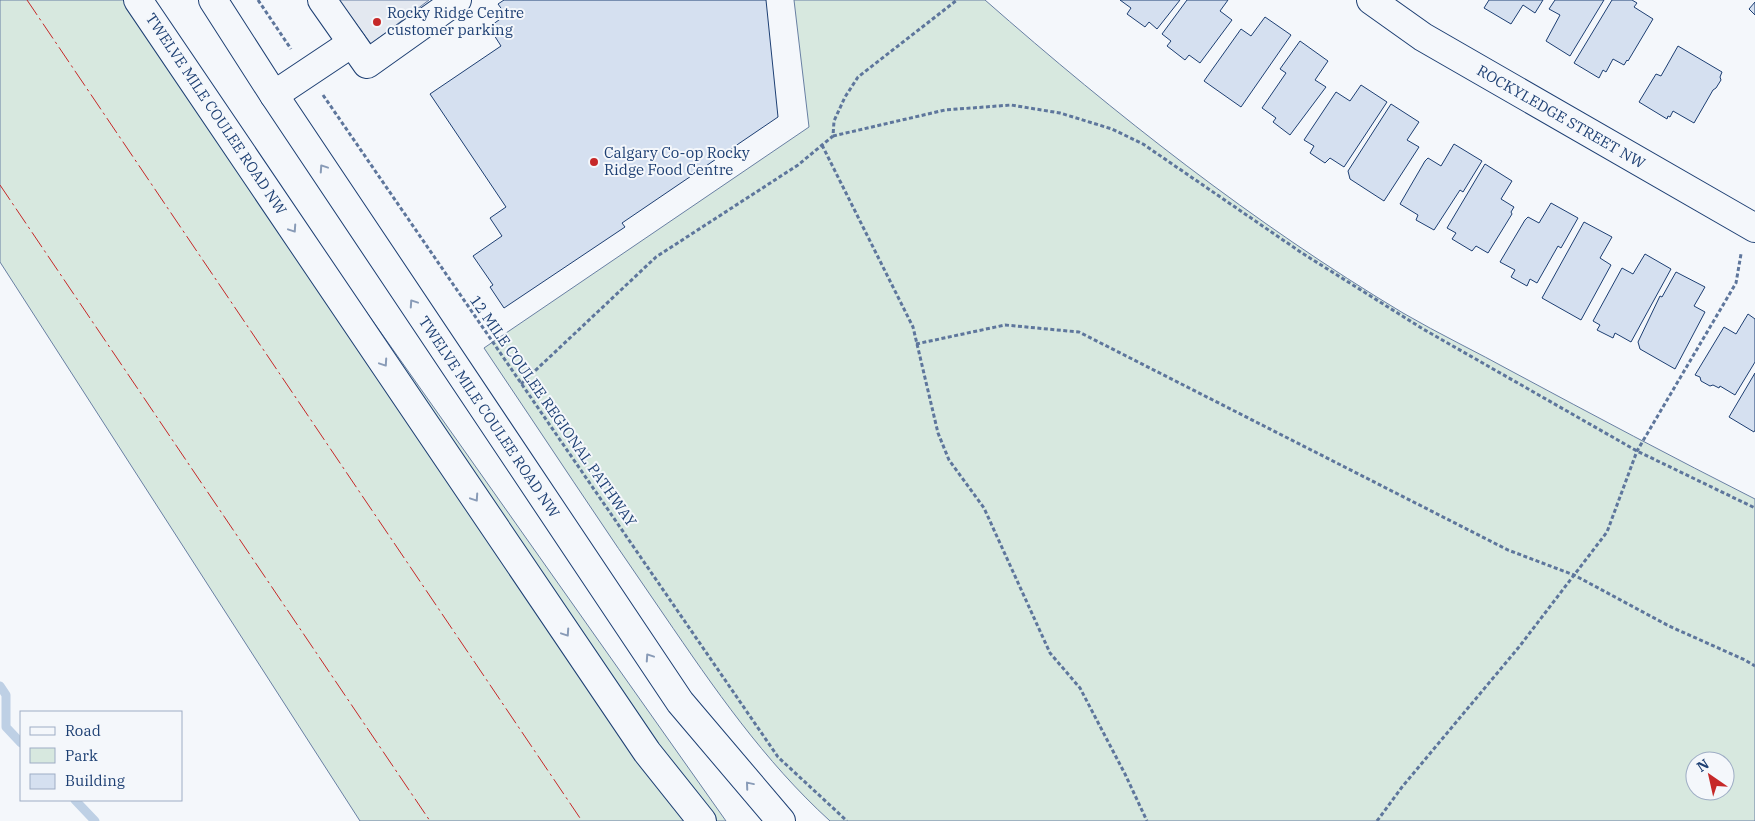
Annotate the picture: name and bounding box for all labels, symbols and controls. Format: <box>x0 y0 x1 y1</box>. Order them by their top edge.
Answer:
place label: Rocky Ridge Centre customer parking <box>387 3 524 39</box>
street label: TWELVE MILE COULEE ROAD NW <box>142 9 291 219</box>
marker: Rocky Ridge Centre customer parking <box>371 16 383 28</box>
street label: ROCKYLEDGE STREET NW <box>1474 61 1649 173</box>
place label: Calgary Co-op Rocky Ridge Food Centre <box>604 143 750 179</box>
marker: Calgary Co-op Rocky Ridge Food Centre <box>588 156 600 168</box>
one-way arrow <box>320 164 329 174</box>
one-way arrow <box>287 223 296 233</box>
street label: 12 MILE COULEE REGIONAL PATHWAY <box>466 291 641 530</box>
one-way arrow <box>410 300 419 309</box>
street label: TWELVE MILE COULEE ROAD NW <box>415 312 564 522</box>
one-way arrow <box>378 358 387 367</box>
one-way arrow <box>469 492 478 502</box>
one-way arrow <box>560 627 569 636</box>
one-way arrow <box>646 653 655 662</box>
legend <box>20 711 182 801</box>
text: Road <box>65 721 101 740</box>
text: Park <box>65 746 98 765</box>
north arrow <box>1685 751 1735 801</box>
text: N <box>1693 755 1712 776</box>
text: Building <box>65 771 125 790</box>
one-way arrow <box>746 781 755 790</box>

